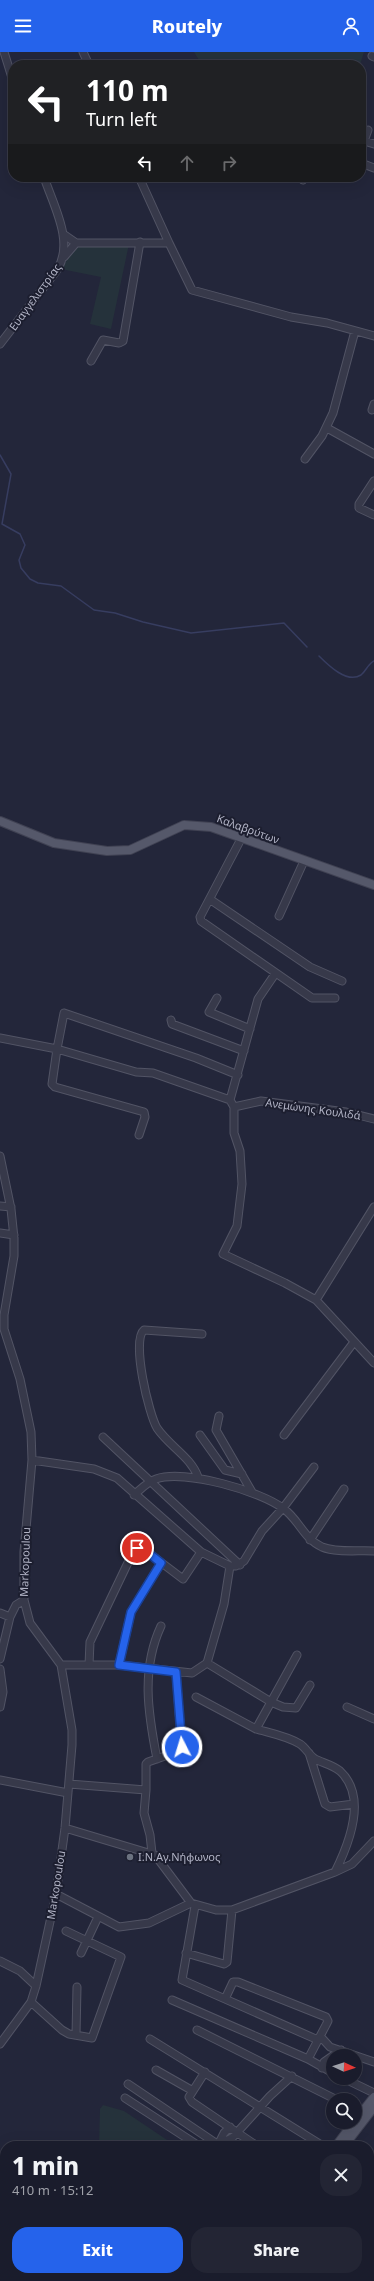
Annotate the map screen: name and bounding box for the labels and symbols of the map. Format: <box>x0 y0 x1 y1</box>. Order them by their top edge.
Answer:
street label: Ευαγγελιστρίας <box>5 260 64 333</box>
street label: Καλαβρύτων <box>215 810 282 847</box>
street label: Ανεμώνης Κουλιδά <box>265 1094 362 1123</box>
street label: Markopoulou <box>16 1527 33 1597</box>
pin <box>120 1531 154 1565</box>
position arrow <box>161 1726 203 1768</box>
street label: Markopoulou <box>43 1849 68 1921</box>
place label: Ι.Ν.Αγ.Νήφωνος <box>138 1849 220 1864</box>
marker: Ι.Ν.Αγ.Νήφωνος <box>125 1852 135 1862</box>
north arrow <box>326 2049 362 2085</box>

